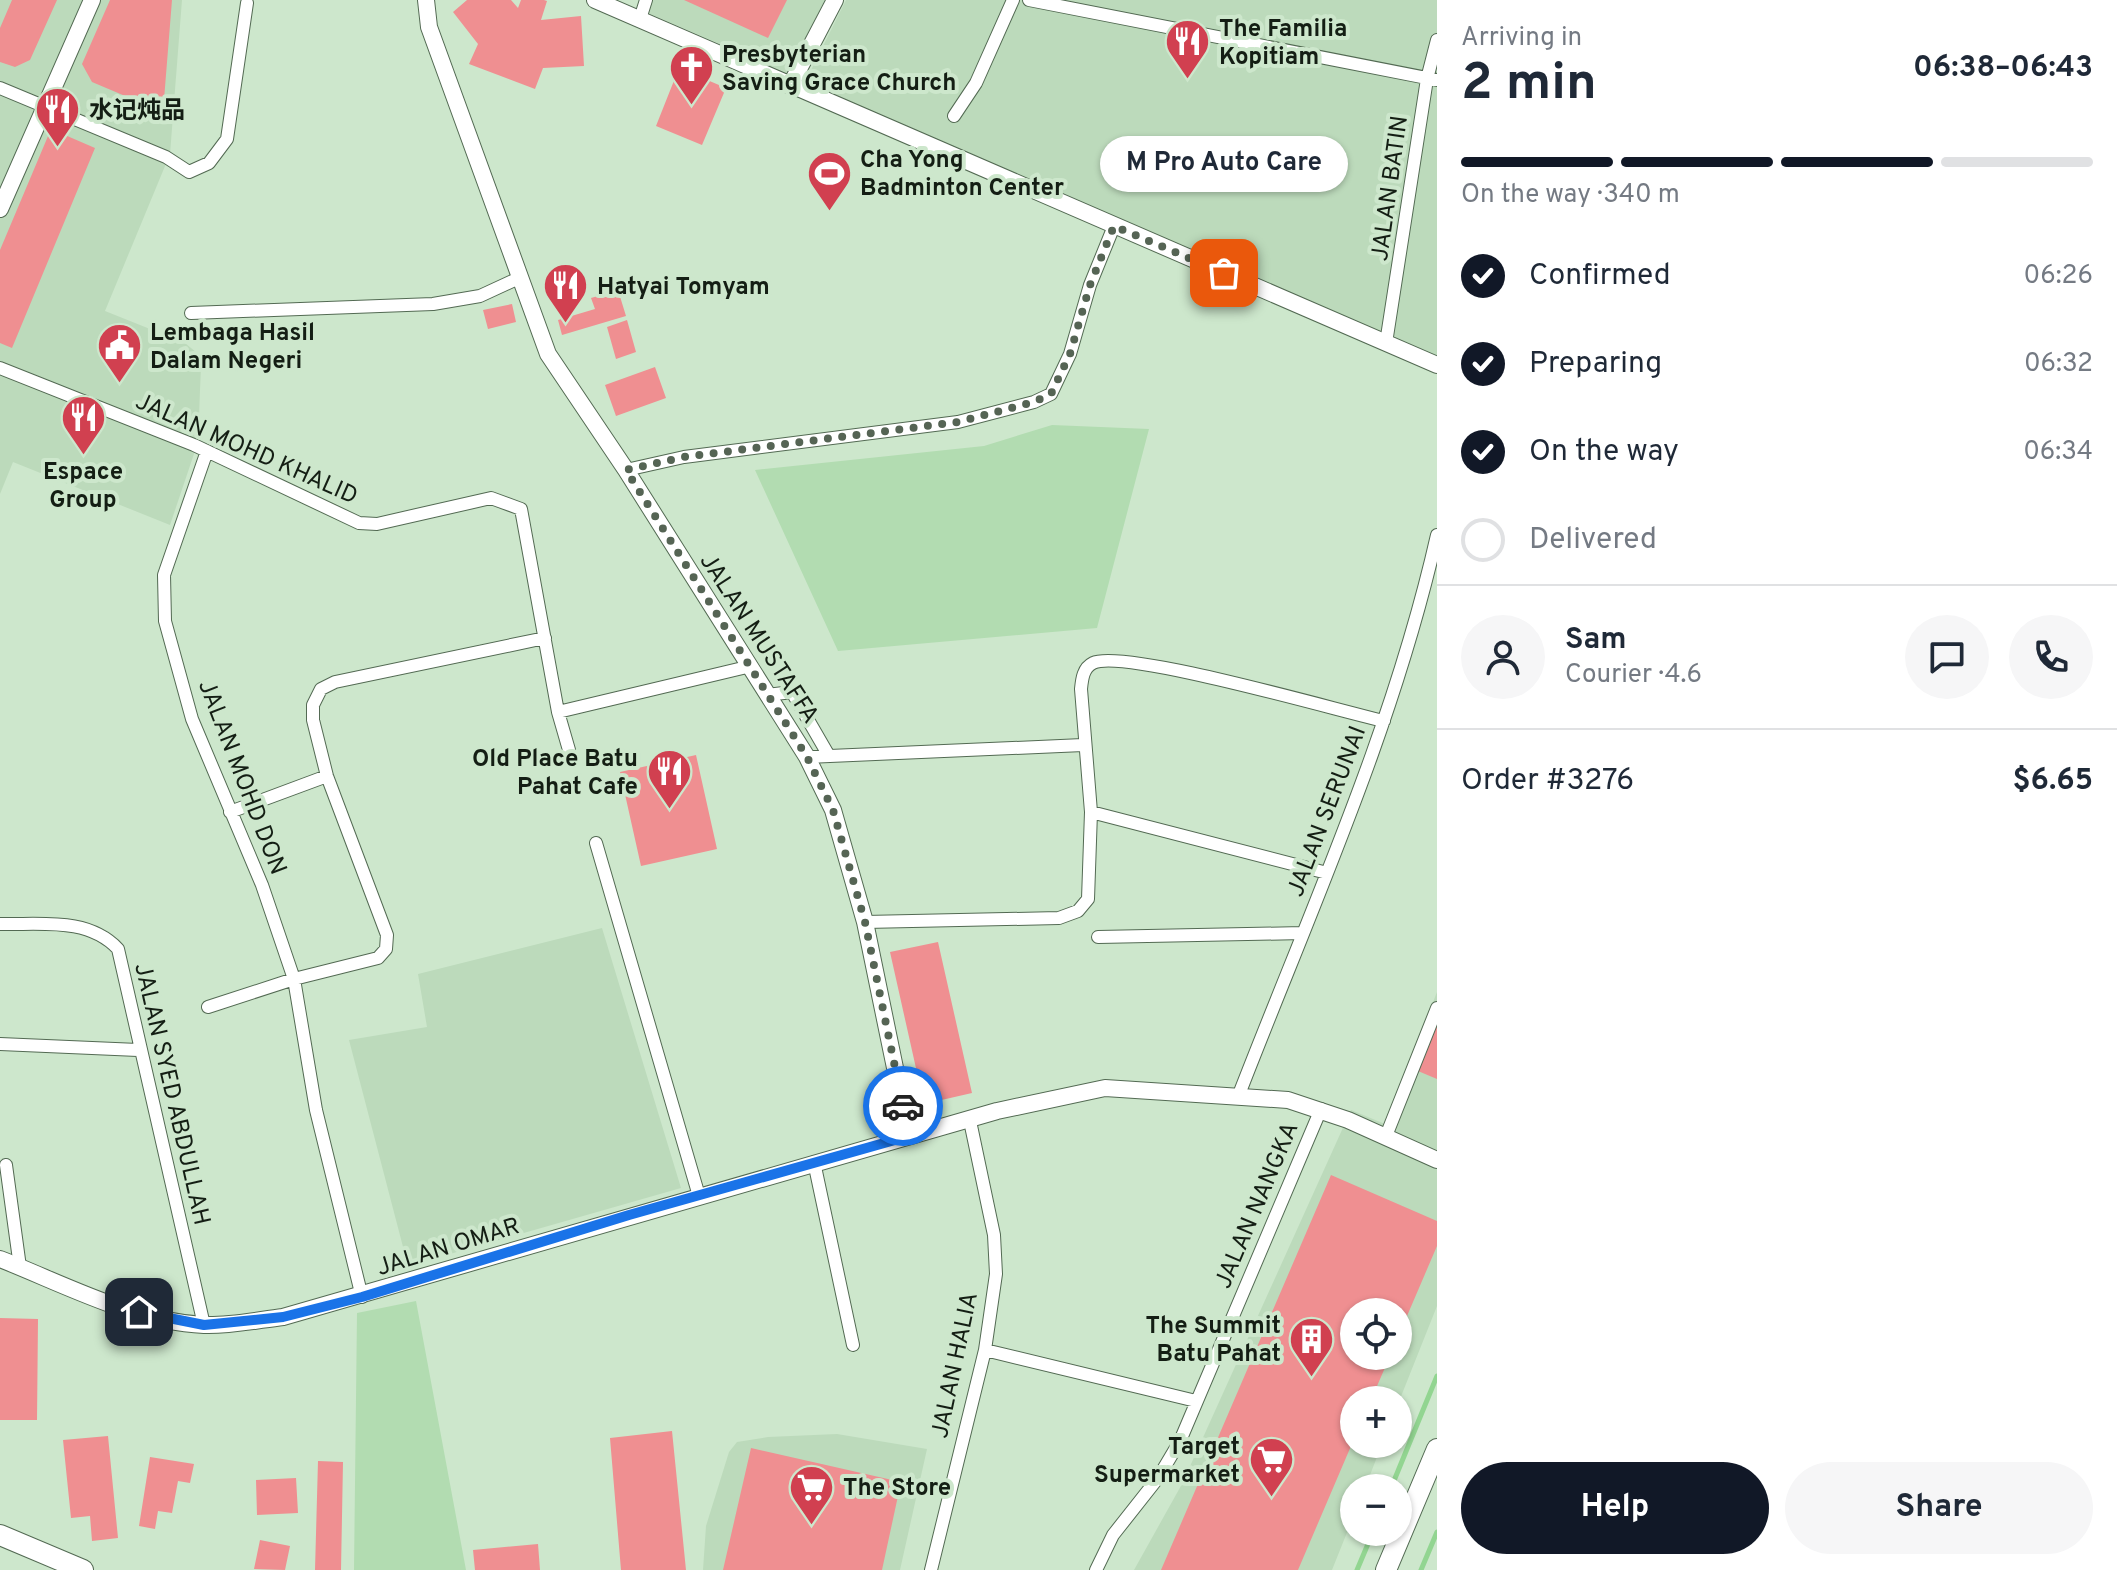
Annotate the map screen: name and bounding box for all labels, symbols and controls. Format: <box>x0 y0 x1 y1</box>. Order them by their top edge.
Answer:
place label: The Familia Kopitiam <box>1219 15 1347 73</box>
restaurant icon: The Familia Kopitiam <box>1164 18 1212 81</box>
text: Arriving in <box>1461 22 1582 55</box>
place label: Presbyterian Saving Grace Church <box>722 41 957 99</box>
church icon: Presbyterian Saving Grace Church <box>667 44 715 107</box>
text: 06:38–06:43 <box>1913 50 2093 87</box>
text: 2 min <box>1461 52 1597 118</box>
restaurant icon: 水记炖品 <box>34 86 82 149</box>
place label: 水记炖品 <box>89 97 185 127</box>
street label: JALAN BATIN <box>1366 114 1416 263</box>
callout: M Pro Auto Care <box>1100 137 1348 193</box>
place label: Cha Yong Badminton Center <box>860 146 1064 204</box>
text: M Pro Auto Care <box>1126 147 1322 180</box>
sports icon: Cha Yong Badminton Center <box>805 149 853 212</box>
text: On the way · 340 m <box>1461 179 1680 212</box>
pin <box>1190 239 1258 307</box>
icon: bag <box>1202 251 1246 295</box>
icon: check <box>1461 254 1505 298</box>
text: Confirmed <box>1529 258 1671 295</box>
text: 06:26 <box>2024 260 2093 293</box>
restaurant icon: Hatyai Tomyam <box>542 262 590 325</box>
place label: Hatyai Tomyam <box>597 273 770 303</box>
place label: Lembaga Hasil Dalam Negeri <box>150 319 315 377</box>
public building icon: Lembaga Hasil Dalam Negeri <box>95 322 143 385</box>
icon: check <box>1461 342 1505 386</box>
text: Preparing <box>1529 346 1662 383</box>
text: 06:32 <box>2024 348 2093 381</box>
street label: JALAN MOHD KHALID <box>130 387 362 512</box>
restaurant icon: Espace Group <box>59 393 107 456</box>
icon: check <box>1461 430 1505 474</box>
text: On the way <box>1529 434 1679 471</box>
text: 06:34 <box>2023 436 2093 469</box>
place label: Espace Group <box>43 458 123 516</box>
text: Delivered <box>1529 522 1657 559</box>
street label: JALAN MUSTAFFA <box>692 548 825 730</box>
button: person <box>1461 615 1545 699</box>
button: chat <box>1905 615 1989 699</box>
button: phone <box>2009 615 2093 699</box>
text: Sam <box>1565 622 1627 659</box>
text: Courier · 4.6 <box>1565 659 1702 692</box>
street label: JALAN MOHD DON <box>190 676 292 879</box>
street label: JALAN SERUNAI <box>1282 722 1374 901</box>
place label: Old Place Batu Pahat Cafe <box>472 745 638 803</box>
restaurant icon: Old Place Batu Pahat Cafe <box>645 748 693 811</box>
text: Order #3276 <box>1461 763 1634 800</box>
text: $6.65 <box>2012 763 2093 800</box>
street label: JALAN SYED ABDULLAH <box>126 960 216 1229</box>
courier <box>863 1066 943 1146</box>
icon: car <box>881 1084 925 1128</box>
street label: JALAN NANGKA <box>1209 1118 1306 1294</box>
street label: JALAN OMAR <box>373 1212 524 1284</box>
pin <box>105 1278 173 1346</box>
icon: home <box>117 1290 161 1334</box>
street label: JALAN HALIA <box>926 1290 986 1441</box>
map controls <box>1340 1298 1412 1546</box>
button: locate <box>1340 1298 1412 1370</box>
place label: The Summit Batu Pahat <box>1146 1312 1281 1370</box>
building icon: The Summit Batu Pahat <box>1288 1315 1336 1378</box>
button: + <box>1340 1386 1412 1458</box>
place label: Target Supermarket <box>1094 1433 1240 1491</box>
supermarket icon: Target Supermarket <box>1247 1436 1295 1499</box>
button: Help <box>1461 1462 1769 1554</box>
button: Share <box>1785 1462 2093 1554</box>
supermarket icon: The Store <box>788 1463 836 1526</box>
place label: The Store <box>843 1474 951 1504</box>
button: − <box>1340 1474 1412 1546</box>

